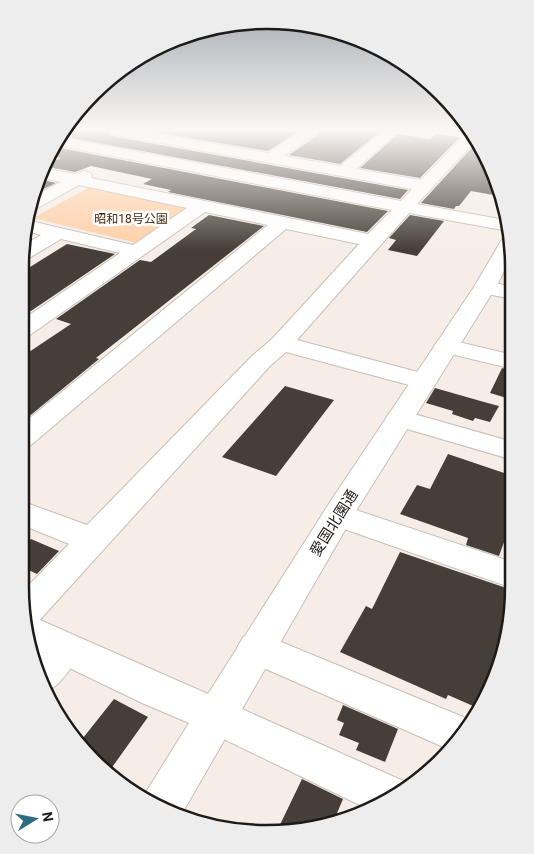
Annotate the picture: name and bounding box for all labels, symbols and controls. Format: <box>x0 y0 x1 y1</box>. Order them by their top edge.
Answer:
park label: 昭和18号公園 <box>94 212 168 226</box>
street label: 愛国北園通 <box>306 486 362 560</box>
north arrow <box>10 794 60 844</box>
text: N <box>39 810 57 823</box>

